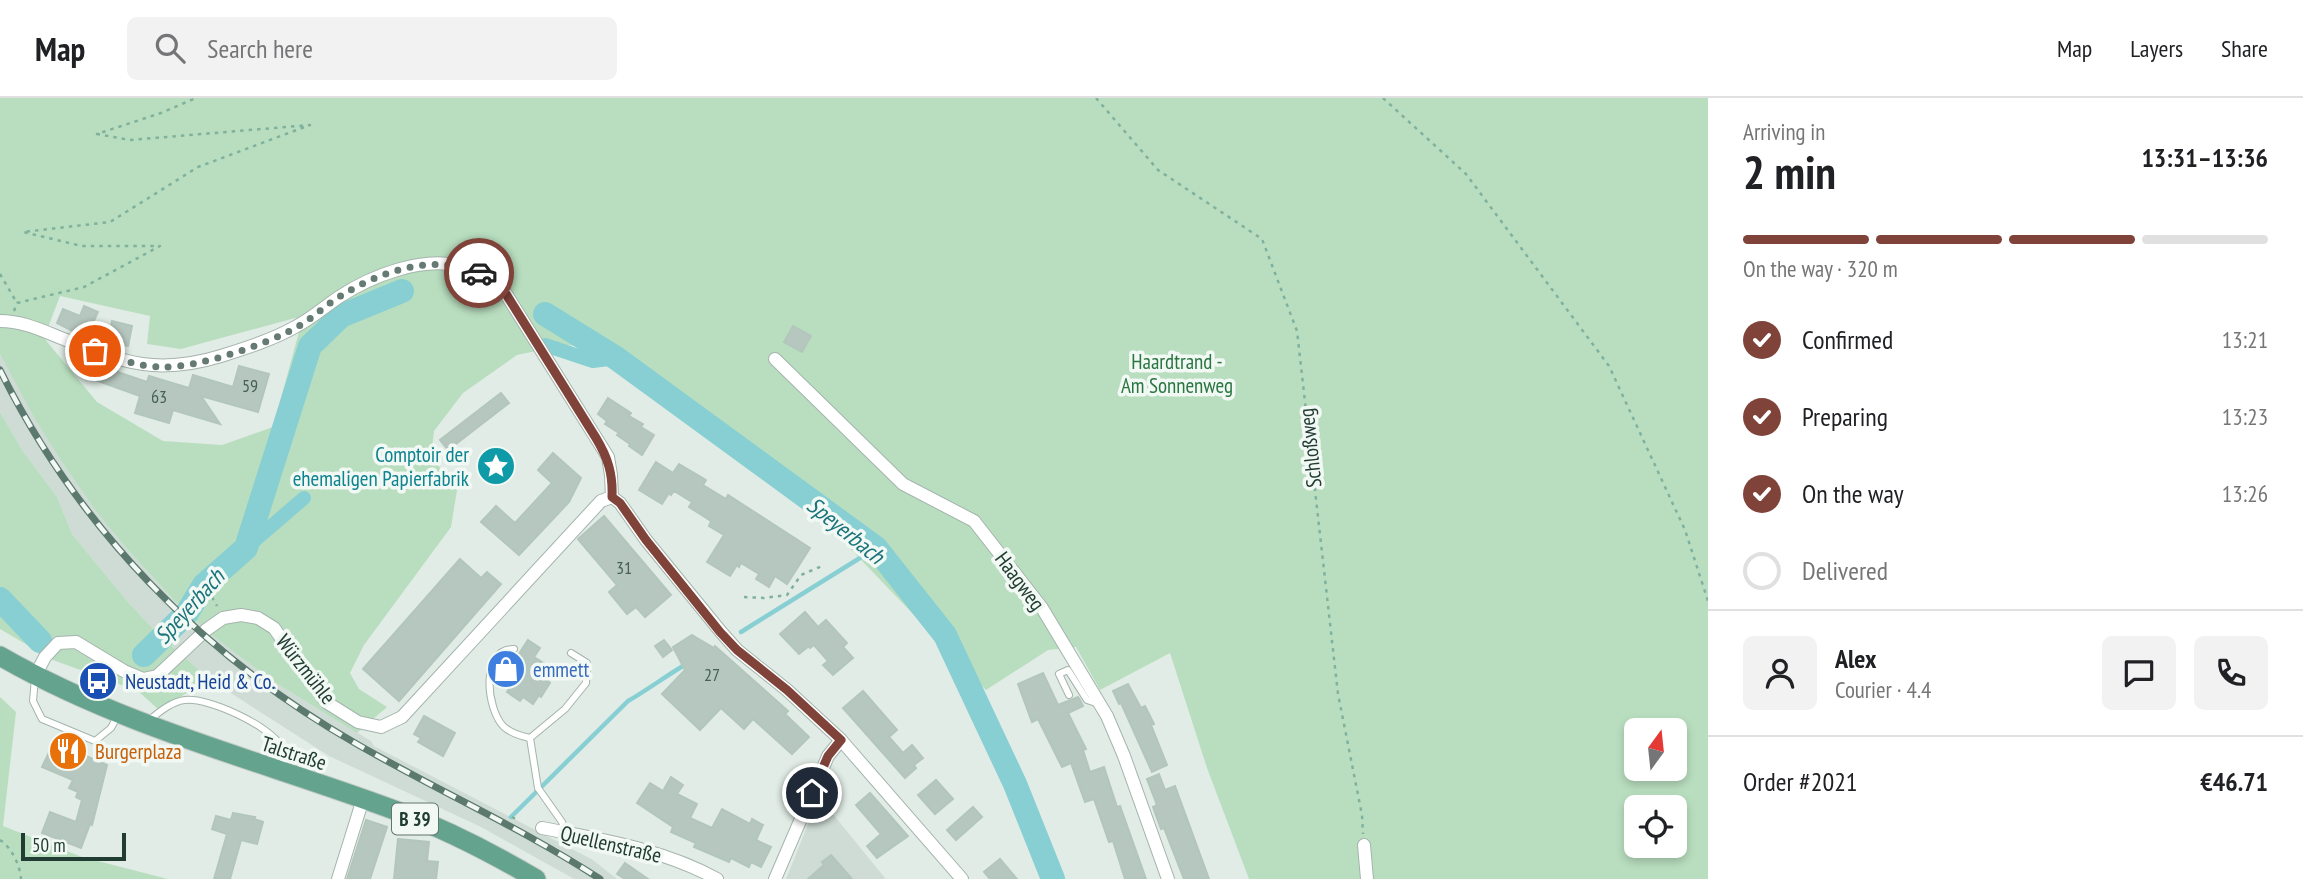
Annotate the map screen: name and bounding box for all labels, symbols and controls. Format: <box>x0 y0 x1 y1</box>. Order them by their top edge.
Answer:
search box <box>127 17 617 80</box>
text: Map <box>35 27 85 70</box>
icon: search <box>151 29 189 67</box>
text: Search here <box>207 32 313 65</box>
text: Map <box>2057 33 2092 64</box>
text: Layers <box>2130 33 2183 64</box>
text: Share <box>2221 33 2268 64</box>
text: Arriving in <box>1743 117 1825 146</box>
text: 13:31–13:36 <box>2141 141 2268 174</box>
text: 2 min <box>1743 142 1836 202</box>
courier <box>444 238 514 308</box>
icon: car <box>460 254 498 292</box>
text: On the way · 320 m <box>1743 254 1898 283</box>
pin <box>65 321 125 381</box>
icon: check <box>1743 321 1781 359</box>
text: Confirmed <box>1802 323 1893 356</box>
text: 13:21 <box>2222 325 2268 354</box>
icon: bag <box>76 332 114 370</box>
park label: Haardtrand - Am Sonnenweg <box>1121 348 1233 399</box>
house number: 59 <box>242 374 258 397</box>
house number: 63 <box>151 385 167 408</box>
icon: check <box>1743 398 1781 436</box>
text: Preparing <box>1802 400 1888 433</box>
text: 13:23 <box>2222 402 2268 431</box>
street label: Schloßweg <box>1292 407 1328 489</box>
place label: Comptoir der ehemaligen Papierfabrik <box>293 441 469 492</box>
place icon: Comptoir der ehemaligen Papierfabrik <box>475 445 517 487</box>
icon: check <box>1743 475 1781 513</box>
text: On the way <box>1802 477 1904 510</box>
text: 13:26 <box>2222 479 2268 508</box>
water label: Speyerbach <box>802 490 892 571</box>
street label: Haagweg <box>989 546 1051 616</box>
text: Delivered <box>1802 554 1888 587</box>
house number: 31 <box>616 556 632 579</box>
water label: Speyerbach <box>148 561 231 649</box>
street label: Würzmühle <box>270 629 342 709</box>
button: person <box>1743 636 1817 710</box>
button: chat <box>2102 636 2176 710</box>
button: phone <box>2194 636 2268 710</box>
text: Alex <box>1835 642 1876 675</box>
shop icon: emmett <box>485 648 527 690</box>
place label: emmett <box>533 656 589 683</box>
bus stop icon: Neustadt, Heid & Co. <box>77 660 119 702</box>
house number: 27 <box>704 663 720 686</box>
place label: Neustadt, Heid & Co. <box>125 668 275 695</box>
text: Courier · 4.4 <box>1835 675 1931 704</box>
north arrow <box>1624 718 1687 780</box>
map controls <box>1624 718 1687 858</box>
restaurant icon: Burgerplaza <box>47 730 89 772</box>
street label: Talstraße <box>258 730 330 776</box>
place label: Burgerplaza <box>95 738 182 765</box>
pin <box>782 763 842 823</box>
text: Order #2021 <box>1743 765 1858 798</box>
text: €46.71 <box>2200 765 2268 798</box>
icon: home <box>793 774 831 812</box>
button: locate <box>1624 795 1687 858</box>
road number: B 39 <box>392 804 438 834</box>
street label: Quellenstraße <box>558 819 664 869</box>
scale bar <box>21 830 126 862</box>
text: 50 m <box>32 833 66 857</box>

